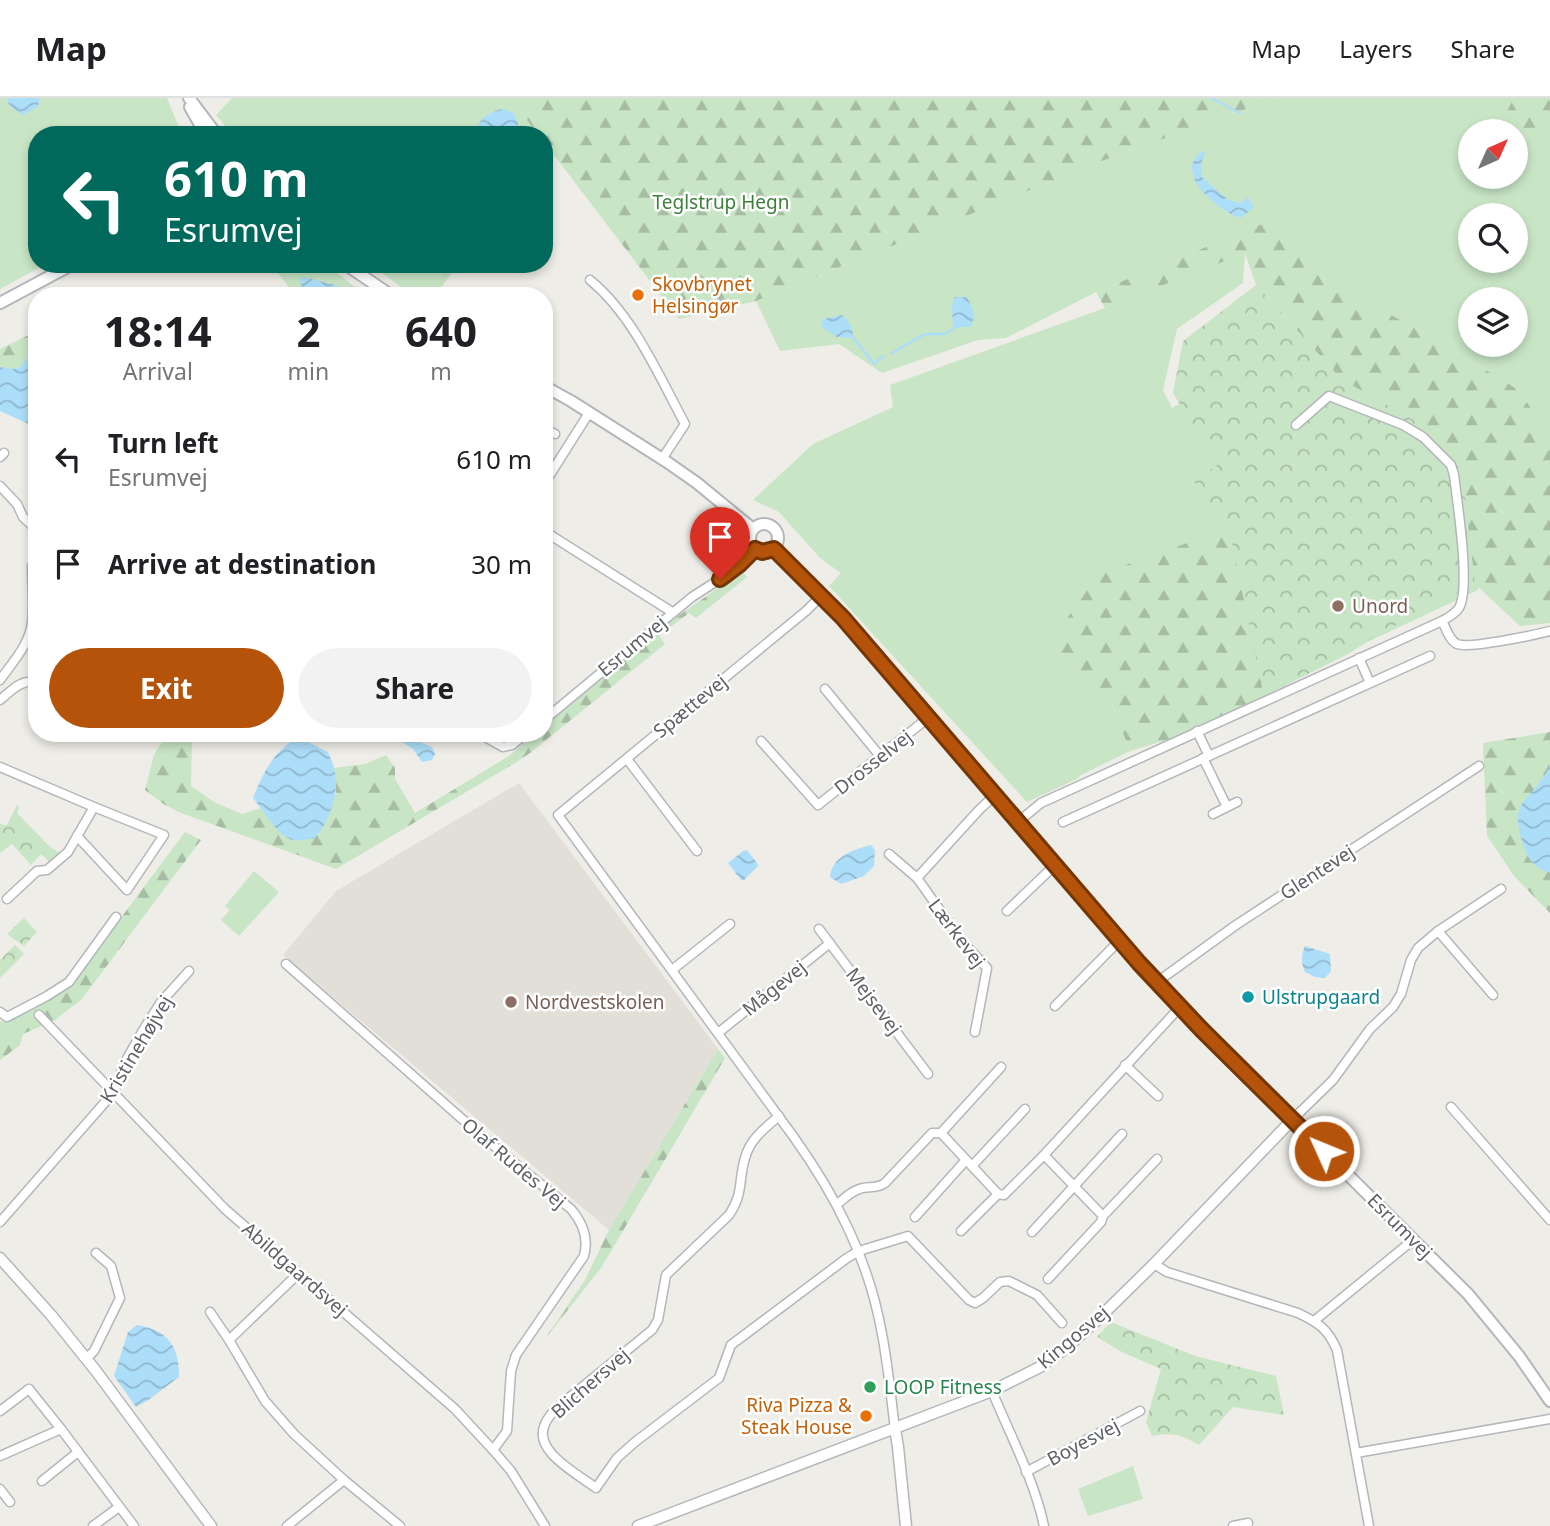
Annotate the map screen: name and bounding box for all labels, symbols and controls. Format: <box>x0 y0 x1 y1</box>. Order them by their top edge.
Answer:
text: Map <box>35 26 107 71</box>
text: Map <box>1251 32 1301 65</box>
text: Layers <box>1339 32 1413 65</box>
text: Share <box>1451 32 1515 65</box>
north arrow <box>1458 119 1528 189</box>
map controls <box>1458 119 1528 357</box>
text: 610 m <box>164 145 309 211</box>
icon: left <box>49 154 140 245</box>
park label: Teglstrup Hegn <box>653 189 789 215</box>
button: search <box>1458 203 1528 273</box>
text: Esrumvej <box>164 208 303 251</box>
place label: Skovbrynet Helsingør <box>652 271 752 319</box>
marker: Skovbrynet Helsingør <box>630 287 646 303</box>
button: layers <box>1458 287 1528 357</box>
text: 18:14 <box>104 302 212 359</box>
text: 2 <box>296 302 320 359</box>
text: 640 <box>405 302 477 359</box>
text: Arrival <box>123 355 193 387</box>
text: min <box>288 355 329 387</box>
text: m <box>430 355 452 387</box>
text: Turn left <box>108 425 219 461</box>
icon: left <box>49 440 87 478</box>
text: 610 m <box>456 441 532 477</box>
text: Esrumvej <box>108 461 208 493</box>
pin <box>690 507 750 579</box>
icon: arrive <box>701 518 739 556</box>
icon: arrive <box>49 545 87 583</box>
text: Arrive at destination <box>108 546 377 582</box>
text: 30 m <box>471 546 532 582</box>
place label: Unord <box>1352 593 1408 619</box>
marker: Unord <box>1330 598 1346 614</box>
street label: Esrumvej <box>592 610 672 682</box>
button: Exit <box>49 648 284 728</box>
button: Share <box>298 648 532 728</box>
street label: Spættevej <box>648 668 732 744</box>
street label: Drosselvej <box>829 723 917 801</box>
street label: Glentevej <box>1275 838 1359 906</box>
street label: Lærkevej <box>923 893 991 973</box>
street label: Mågevej <box>737 954 811 1022</box>
street label: Mejsevej <box>840 962 908 1040</box>
place label: Ulstrupgaard <box>1262 984 1380 1010</box>
place label: Nordvestskolen <box>525 989 665 1015</box>
marker: Ulstrupgaard <box>1240 989 1256 1005</box>
street label: Kristinehøjvej <box>94 990 178 1108</box>
marker: Nordvestskolen <box>503 994 519 1010</box>
street label: Olaf Rudes Vej <box>456 1112 572 1214</box>
position arrow <box>1287 1114 1361 1188</box>
street label: Esrumvej <box>1362 1188 1438 1264</box>
street label: Abildgaardsvej <box>237 1216 353 1322</box>
street label: Kingosvej <box>1032 1299 1114 1375</box>
street label: Blichersvej <box>545 1342 635 1424</box>
place label: LOOP Fitness <box>884 1374 1002 1400</box>
marker: LOOP Fitness <box>862 1379 878 1395</box>
place label: Riva Pizza & Steak House <box>741 1392 852 1440</box>
marker: Riva Pizza & Steak House <box>858 1408 874 1424</box>
street label: Boyesvej <box>1042 1412 1124 1472</box>

